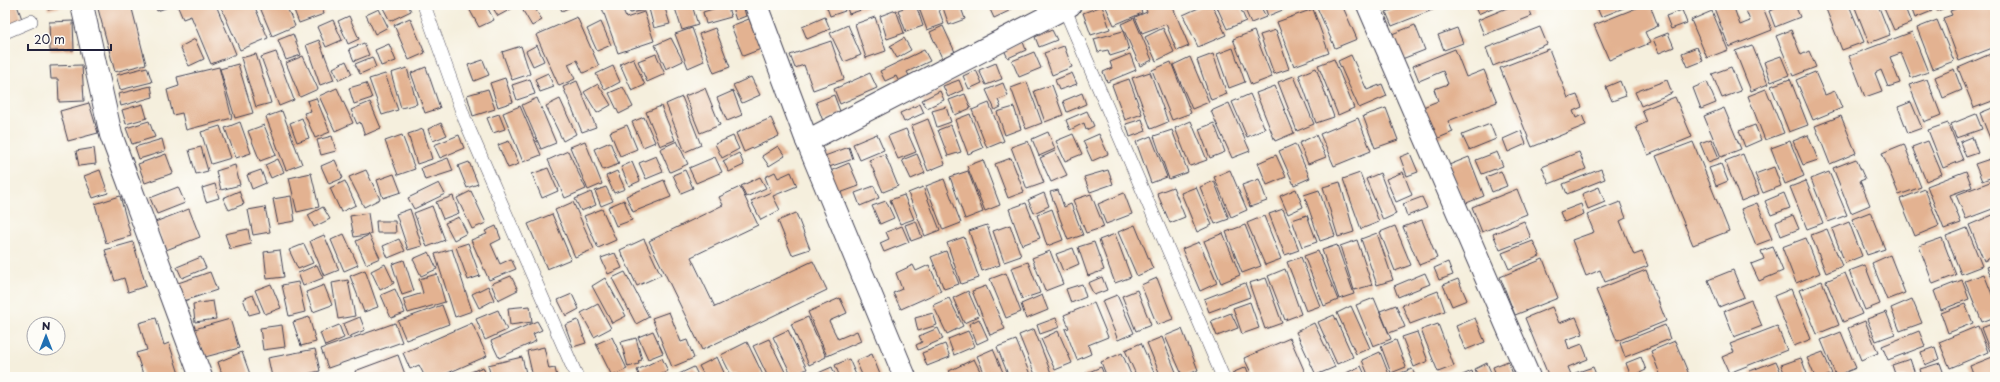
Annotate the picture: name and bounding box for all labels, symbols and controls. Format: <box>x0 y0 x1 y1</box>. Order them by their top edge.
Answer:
scale bar <box>28 26 111 52</box>
text: 20 m <box>34 30 65 48</box>
north arrow <box>26 316 66 356</box>
text: N <box>42 317 51 334</box>

